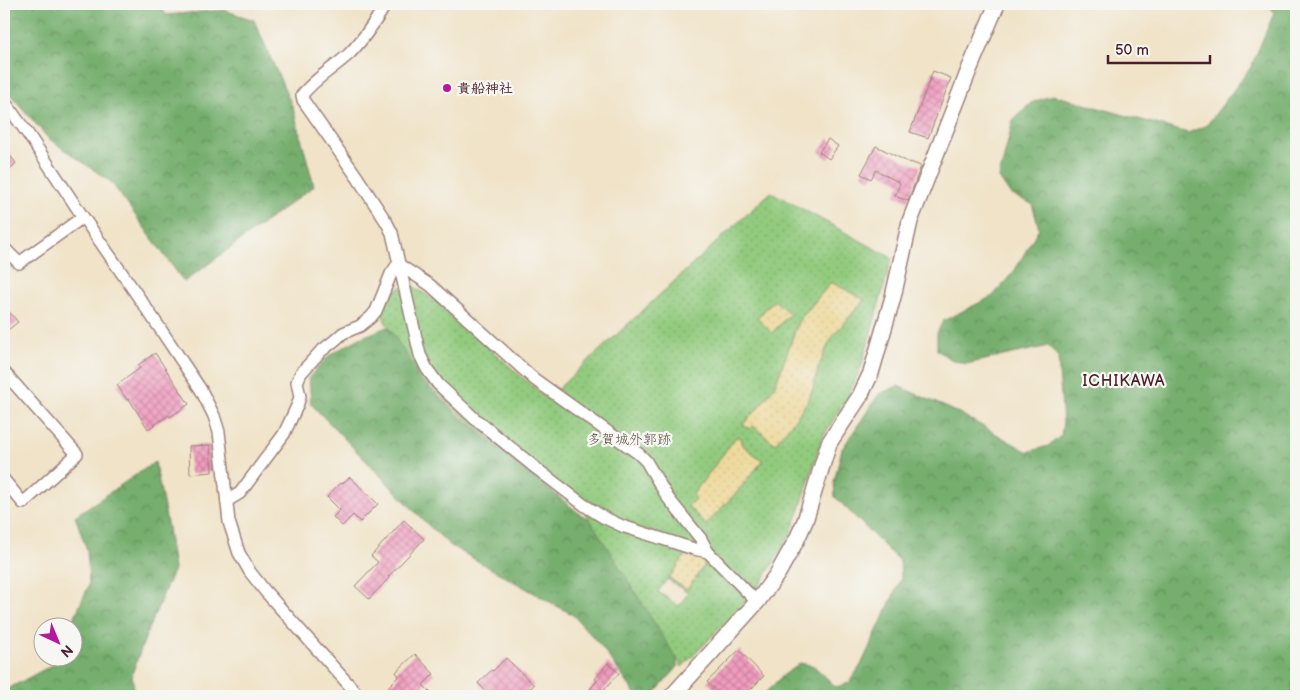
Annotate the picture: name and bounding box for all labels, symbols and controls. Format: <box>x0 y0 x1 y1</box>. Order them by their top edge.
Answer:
scale bar <box>1108 32 1210 64</box>
text: 50 m <box>1115 41 1149 60</box>
place label: 貴船神社 <box>457 80 513 97</box>
marker: 貴船神社 <box>441 82 453 94</box>
district label: ICHIKAWA <box>1082 372 1166 391</box>
park label: 多賀城外郭跡 <box>587 431 671 448</box>
north arrow <box>32 618 82 668</box>
text: N <box>57 641 76 661</box>

